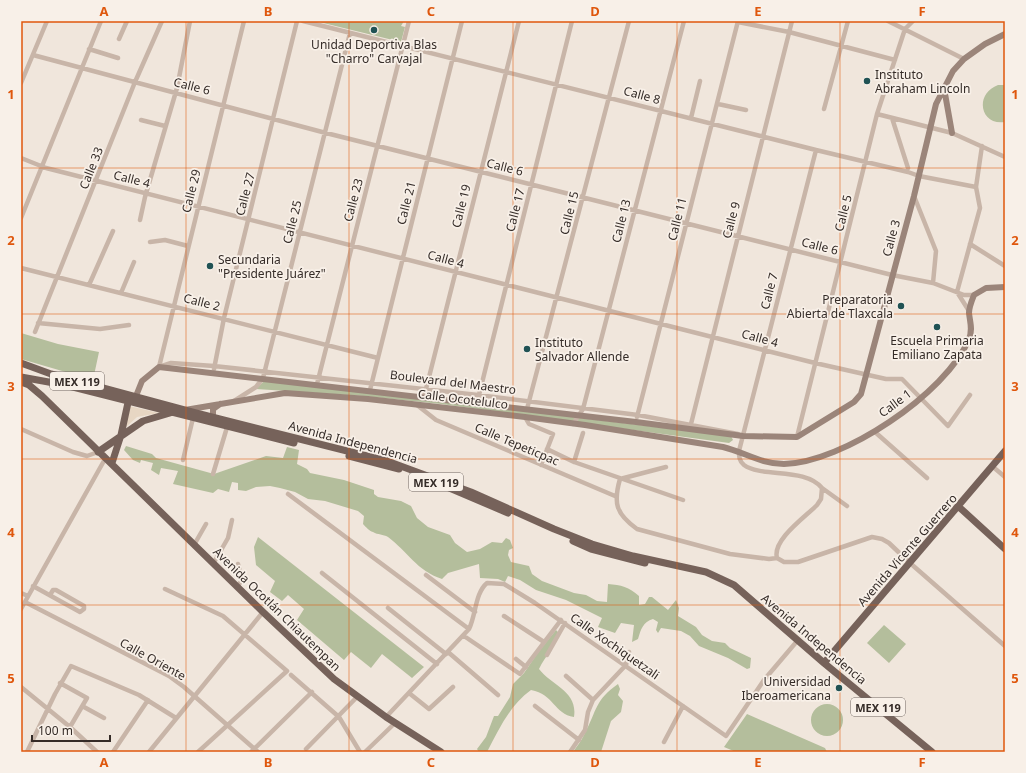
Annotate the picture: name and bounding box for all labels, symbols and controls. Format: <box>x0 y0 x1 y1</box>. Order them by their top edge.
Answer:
text: A <box>100 2 109 20</box>
text: B <box>264 2 272 20</box>
text: C <box>427 2 435 20</box>
text: D <box>590 2 600 20</box>
text: E <box>754 2 762 20</box>
text: F <box>918 2 926 20</box>
marker: Unidad Deportiva Blas "Charro" Carvajal <box>369 25 379 35</box>
place label: Unidad Deportiva Blas "Charro" Carvajal <box>311 36 437 67</box>
place label: Instituto Abraham Lincoln <box>875 66 970 97</box>
street label: Calle 6 <box>172 73 212 99</box>
marker: Instituto Abraham Lincoln <box>862 76 872 86</box>
street label: Calle 8 <box>622 82 662 108</box>
text: 1 <box>7 85 15 103</box>
text: 1 <box>1011 85 1019 103</box>
street label: Calle 33 <box>75 144 107 192</box>
street label: Calle 6 <box>485 154 525 180</box>
street label: Calle 4 <box>112 166 152 192</box>
street label: Calle 29 <box>177 167 205 214</box>
street label: Calle 27 <box>231 170 259 218</box>
street label: Calle 23 <box>339 176 367 224</box>
street label: Calle 21 <box>392 180 420 226</box>
street label: Calle 19 <box>447 182 475 229</box>
street label: Calle 17 <box>501 186 529 233</box>
street label: Calle 15 <box>555 189 583 236</box>
street label: Calle 5 <box>830 193 856 233</box>
street label: Calle 11 <box>663 196 691 242</box>
street label: Calle 13 <box>607 197 635 244</box>
street label: Calle 25 <box>278 198 306 245</box>
street label: Calle 9 <box>718 200 744 240</box>
street label: Calle 3 <box>878 218 904 258</box>
text: 2 <box>7 231 15 249</box>
text: 2 <box>1011 231 1019 249</box>
street label: Calle 6 <box>800 233 840 259</box>
street label: Calle 4 <box>426 246 466 272</box>
place label: Secundaria "Presidente Juárez" <box>218 251 326 282</box>
marker: Secundaria "Presidente Juárez" <box>205 261 215 271</box>
street label: Calle 7 <box>756 271 782 311</box>
street label: Calle 2 <box>182 289 222 315</box>
place label: Preparatoria Abierta de Tlaxcala <box>787 291 893 322</box>
marker: Preparatoria Abierta de Tlaxcala <box>896 301 906 311</box>
marker: Escuela Primaria Emiliano Zapata <box>932 322 942 332</box>
street label: Calle 4 <box>740 325 780 351</box>
place label: Escuela Primaria Emiliano Zapata <box>890 332 984 363</box>
place label: Instituto Salvador Allende <box>535 334 629 365</box>
marker: Instituto Salvador Allende <box>522 344 532 354</box>
street label: Boulevard del Maestro <box>389 366 517 398</box>
road number: MEX 119 <box>50 372 104 390</box>
text: 3 <box>7 377 15 395</box>
text: 3 <box>1011 377 1019 395</box>
street label: Calle Ocotelulco <box>417 385 509 413</box>
street label: Calle 1 <box>875 385 915 421</box>
street label: Avenida Independencia <box>287 417 419 467</box>
street label: Calle Tepeticpac <box>472 419 562 470</box>
road number: MEX 119 <box>409 473 463 491</box>
street label: Avenida Vicente Guerrero <box>853 490 961 610</box>
text: 4 <box>7 523 15 541</box>
text: 4 <box>1011 523 1019 541</box>
street label: Avenida Ocotlán Chiautempan <box>209 543 345 675</box>
street label: Avenida Independencia <box>758 590 870 688</box>
street label: Calle Xochiquetzali <box>567 609 663 683</box>
street label: Calle Oriente <box>117 634 189 684</box>
text: 5 <box>7 669 15 687</box>
text: 5 <box>1011 669 1019 687</box>
place label: Universidad Iberoamericana <box>741 673 831 704</box>
marker: Universidad Iberoamericana <box>834 683 844 693</box>
road number: MEX 119 <box>851 698 905 716</box>
scale bar <box>32 717 110 743</box>
text: 100 m <box>38 722 73 739</box>
text: A <box>100 753 109 771</box>
text: B <box>264 753 272 771</box>
text: C <box>427 753 435 771</box>
text: D <box>590 753 600 771</box>
text: E <box>754 753 762 771</box>
text: F <box>918 753 926 771</box>

